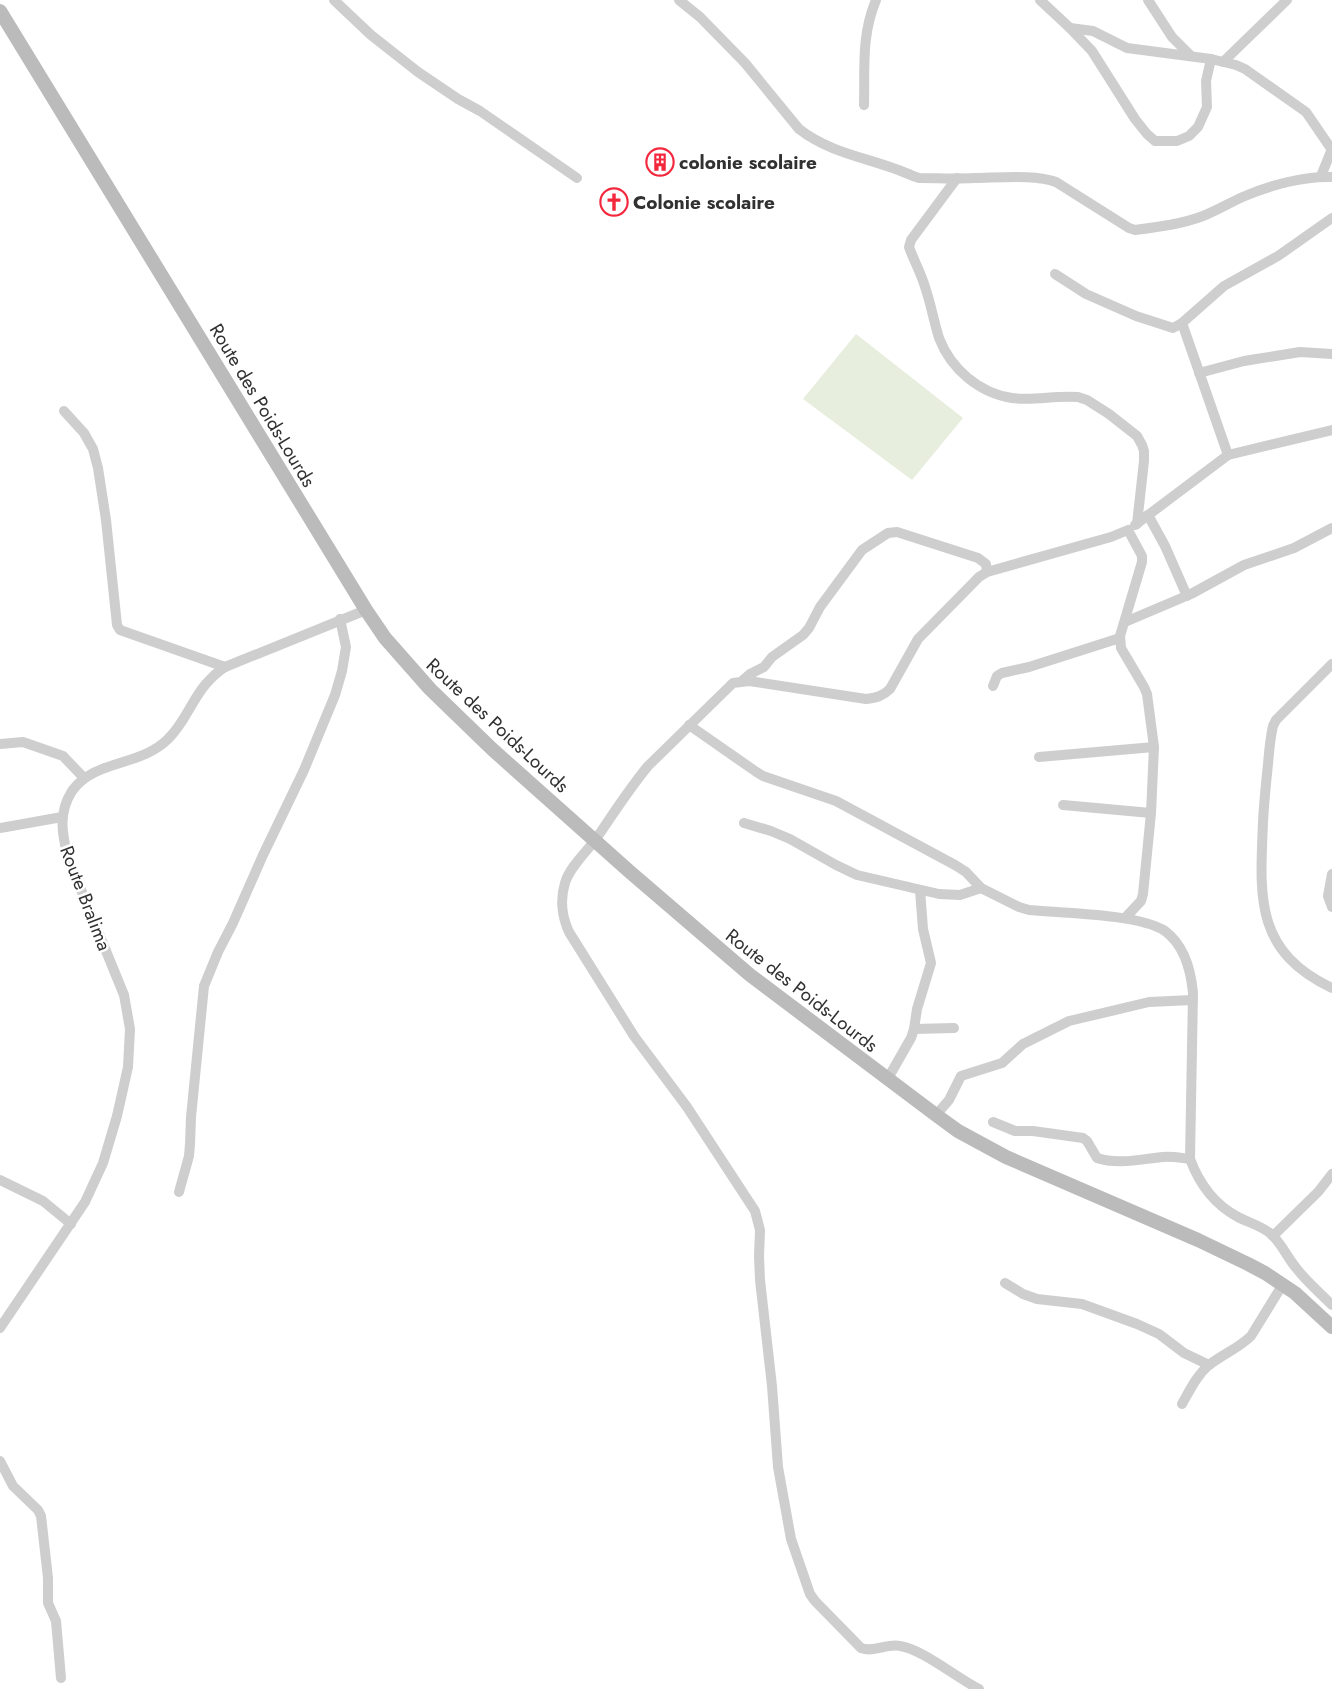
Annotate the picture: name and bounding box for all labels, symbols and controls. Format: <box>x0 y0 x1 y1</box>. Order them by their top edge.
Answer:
building icon: colonie scolaire <box>645 147 675 177</box>
place label: colonie scolaire <box>679 149 817 176</box>
church icon: Colonie scolaire <box>599 187 629 217</box>
place label: Colonie scolaire <box>633 189 775 216</box>
street label: Route des Poids-Lourds <box>203 318 322 492</box>
street label: Route des Poids-Lourds <box>420 652 575 799</box>
street label: Route Bralima <box>53 842 118 955</box>
street label: Route des Poids-Lourds <box>720 922 884 1059</box>

